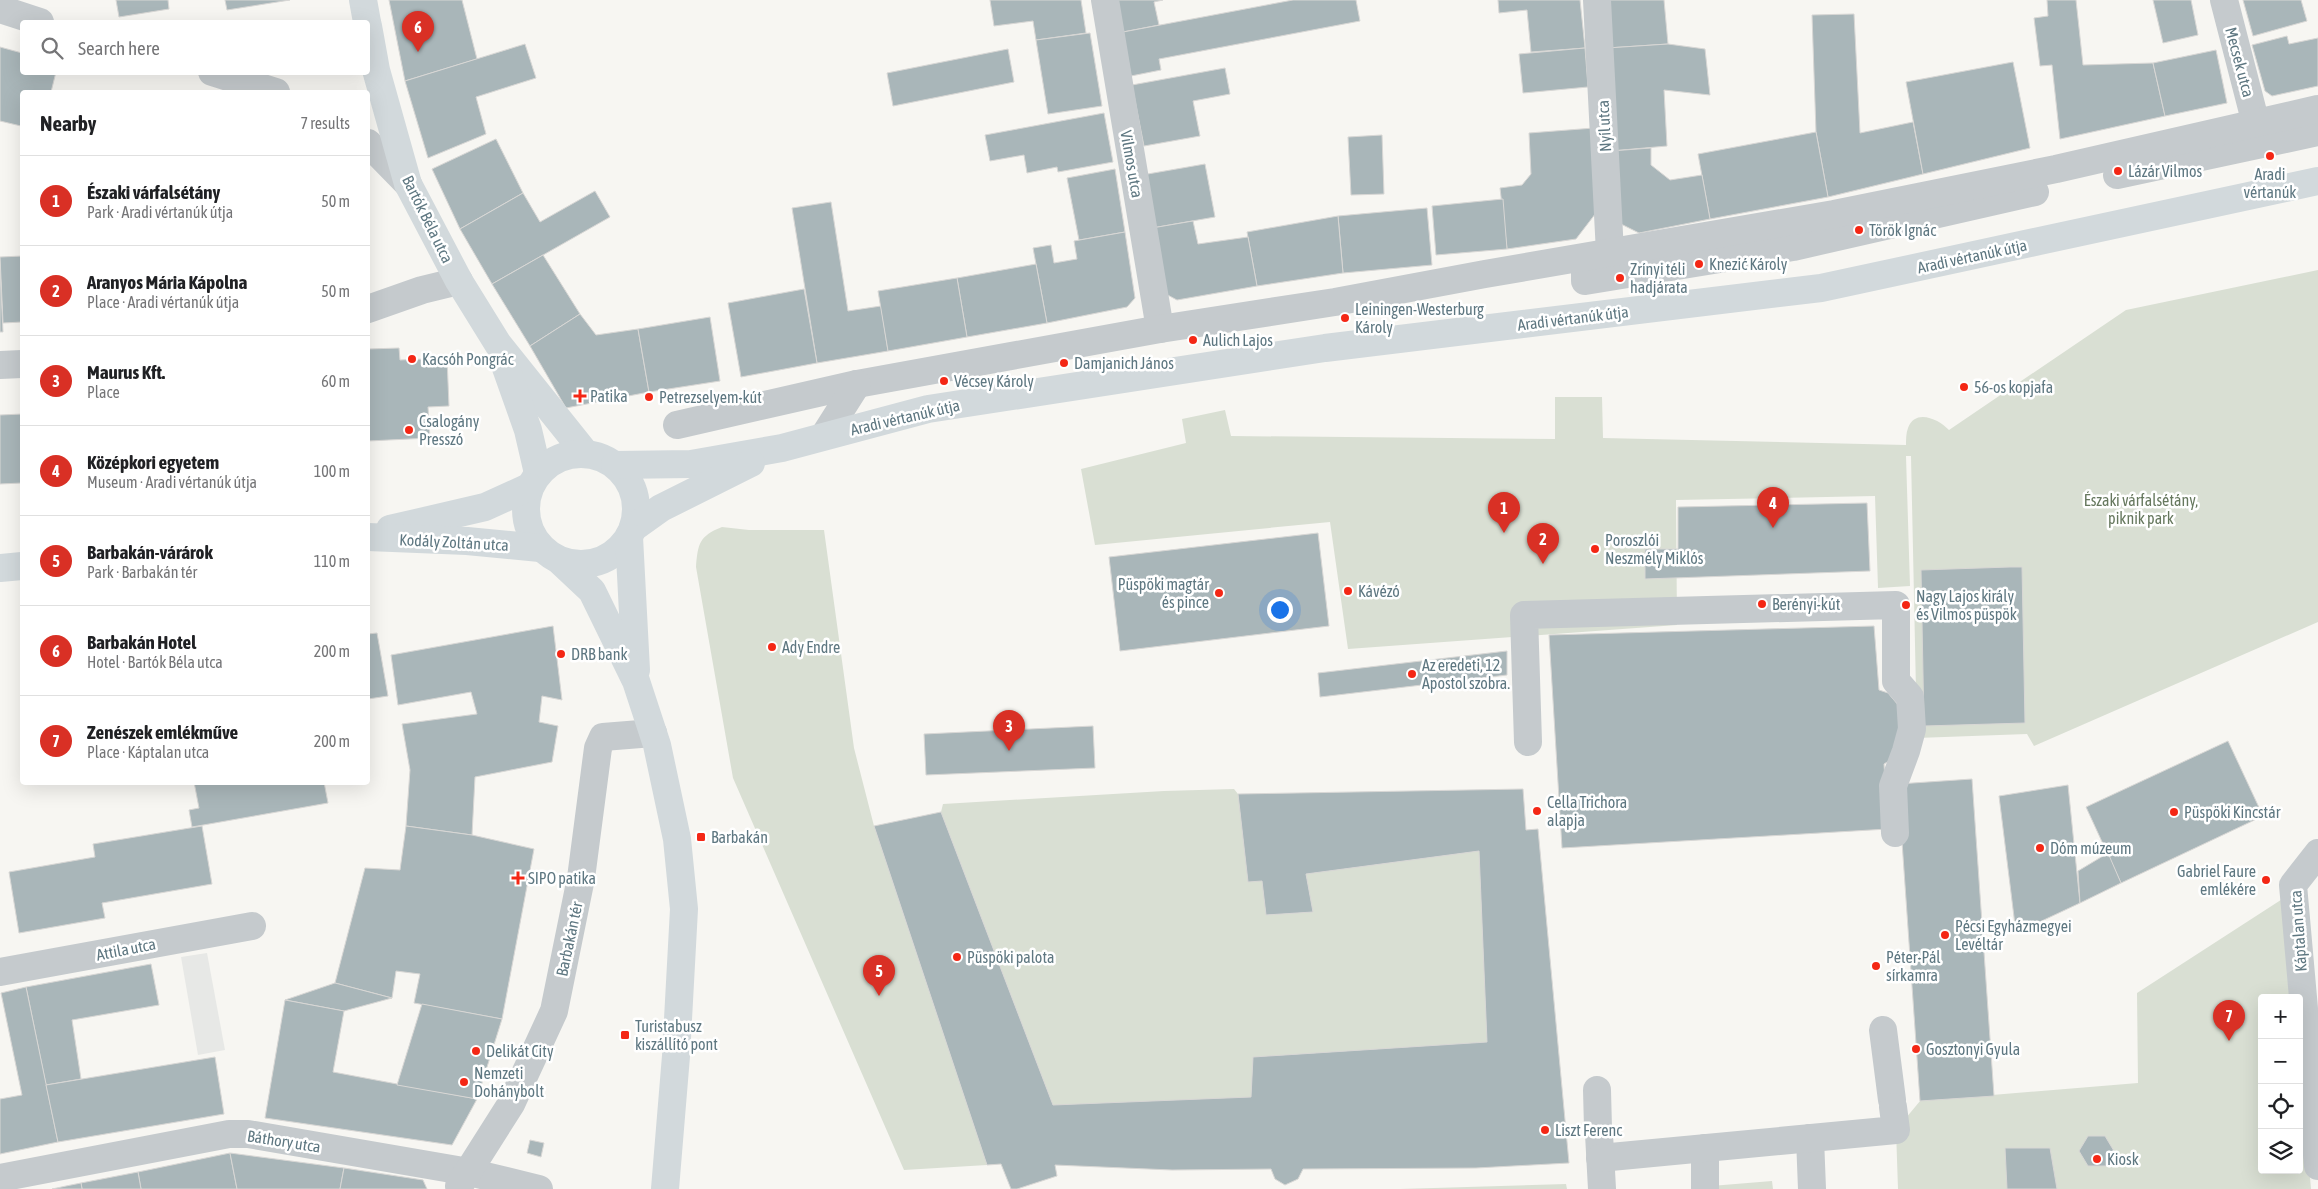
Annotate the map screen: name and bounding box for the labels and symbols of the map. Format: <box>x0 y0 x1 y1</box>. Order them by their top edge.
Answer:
pin: 6 <box>402 11 434 52</box>
street label: Mecsek utca <box>2222 25 2258 99</box>
street label: Nyíl utca <box>1594 100 1615 152</box>
street label: Vilmos utca <box>1117 129 1147 199</box>
marker: Aradi vértanúk <box>2264 150 2276 162</box>
place label: Lázár Vilmos <box>2128 162 2203 180</box>
marker: Lázár Vilmos <box>2112 165 2124 177</box>
place label: Aradi vértanúk <box>2244 165 2296 201</box>
street label: Bartók Béla utca <box>399 172 457 266</box>
place label: Török Ignác <box>1869 221 1936 240</box>
marker: Török Ignác <box>1853 224 1865 236</box>
street label: Aradi vértanúk útja <box>1916 236 2029 277</box>
place label: Knezić Károly <box>1709 255 1788 274</box>
marker: Knezić Károly <box>1693 258 1705 270</box>
place label: Zrínyi téli hadjárata <box>1630 260 1688 297</box>
marker: Zrínyi téli hadjárata <box>1614 272 1626 284</box>
place label: Leiningen-Westerburg Károly <box>1355 300 1484 337</box>
street label: Aradi vértanúk útja <box>1517 302 1630 335</box>
marker: Leiningen-Westerburg Károly <box>1339 312 1351 324</box>
place label: Aulich Lajos <box>1203 331 1273 350</box>
marker: Aulich Lajos <box>1187 334 1199 346</box>
place label: Kacsóh Pongrác <box>422 350 514 369</box>
marker: Kacsóh Pongrác <box>406 353 418 365</box>
place label: Damjanich János <box>1074 354 1174 373</box>
marker: Damjanich János <box>1058 357 1070 369</box>
place label: Vécsey Károly <box>954 372 1034 391</box>
marker: Vécsey Károly <box>938 375 950 387</box>
place label: 56-os kopjafa <box>1974 378 2053 397</box>
marker: 56-os kopjafa <box>1958 381 1970 393</box>
place label: Patika <box>590 387 628 405</box>
place label: Petrezselyem-kút <box>659 388 762 407</box>
marker: Patika <box>574 390 586 402</box>
marker: Petrezselyem-kút <box>643 391 655 403</box>
street label: Aradi vértanúk útja <box>849 396 962 439</box>
place label: Csalogány Presszó <box>419 412 480 448</box>
marker: Csalogány Presszó <box>403 424 415 436</box>
pin: 4 <box>1757 487 1789 528</box>
park label: Északi várfalsétány, piknik park <box>2084 491 2198 528</box>
pin: 1 <box>1488 492 1520 533</box>
pin: 2 <box>1527 523 1559 564</box>
street label: Kodály Zoltán utca <box>399 530 509 555</box>
place label: Poroszlói Neszmély Miklós <box>1605 531 1704 568</box>
marker: Poroszlói Neszmély Miklós <box>1589 543 1601 555</box>
place label: Püspöki magtár és pince <box>1118 575 1209 612</box>
place label: Kávézó <box>1358 582 1400 600</box>
marker: Kávézó <box>1342 585 1354 597</box>
marker: Püspöki magtár és pince <box>1213 587 1225 599</box>
place label: Nagy Lajos király és Vilmos püspök <box>1916 587 2017 624</box>
place label: Berényi-kút <box>1772 595 1841 614</box>
your location <box>1267 597 1293 623</box>
marker: Berényi-kút <box>1756 598 1768 610</box>
marker: Nagy Lajos király és Vilmos püspök <box>1900 599 1912 611</box>
place label: Ady Endre <box>782 638 840 657</box>
marker: Ady Endre <box>766 641 778 653</box>
place label: DRB bank <box>571 645 628 663</box>
marker: DRB bank <box>555 648 567 660</box>
place label: Az eredeti, 12 Apostol szobra. <box>1422 656 1510 693</box>
marker: Az eredeti, 12 Apostol szobra. <box>1406 668 1418 680</box>
pin: 3 <box>993 710 1025 751</box>
place label: Cella Trichora alapja <box>1547 793 1627 830</box>
place label: Püspöki Kincstár <box>2184 803 2281 822</box>
marker: Cella Trichora alapja <box>1531 805 1543 817</box>
marker: Püspöki Kincstár <box>2168 806 2180 818</box>
place label: Barbakán <box>711 828 768 846</box>
marker: Barbakán <box>695 831 707 843</box>
place label: Dóm múzeum <box>2050 839 2132 857</box>
marker: Dóm múzeum <box>2034 842 2046 854</box>
place label: Gabriel Faure emlékére <box>2177 862 2256 898</box>
place label: SIPO patika <box>528 869 596 888</box>
marker: SIPO patika <box>512 872 524 884</box>
marker: Gabriel Faure emlékére <box>2260 874 2272 886</box>
street label: Káptalan utca <box>2286 890 2311 972</box>
street label: Barbakán tér <box>552 900 586 978</box>
place label: Pécsi Egyházmegyei Levéltár <box>1955 917 2072 953</box>
marker: Pécsi Egyházmegyei Levéltár <box>1939 929 1951 941</box>
street label: Attila utca <box>95 934 157 964</box>
place label: Püspöki palota <box>967 948 1054 967</box>
place label: Péter-Pál sírkamra <box>1886 948 1941 984</box>
marker: Püspöki palota <box>951 951 963 963</box>
pin: 5 <box>863 955 895 996</box>
marker: Péter-Pál sírkamra <box>1870 960 1882 972</box>
pin: 7 <box>2213 1000 2245 1041</box>
place label: Turistabusz kiszállító pont <box>635 1017 718 1054</box>
marker: Turistabusz kiszállító pont <box>619 1029 631 1041</box>
place label: Gosztonyi Gyula <box>1926 1040 2020 1059</box>
place label: Delikát City <box>486 1042 554 1061</box>
marker: Gosztonyi Gyula <box>1910 1043 1922 1055</box>
marker: Delikát City <box>470 1045 482 1057</box>
place label: Nemzeti Dohánybolt <box>474 1064 544 1101</box>
marker: Nemzeti Dohánybolt <box>458 1076 470 1088</box>
place label: Liszt Ferenc <box>1555 1121 1622 1139</box>
marker: Liszt Ferenc <box>1539 1124 1551 1136</box>
street label: Báthory utca <box>246 1126 322 1157</box>
place label: Kiosk <box>2107 1150 2139 1168</box>
marker: Kiosk <box>2091 1153 2103 1165</box>

